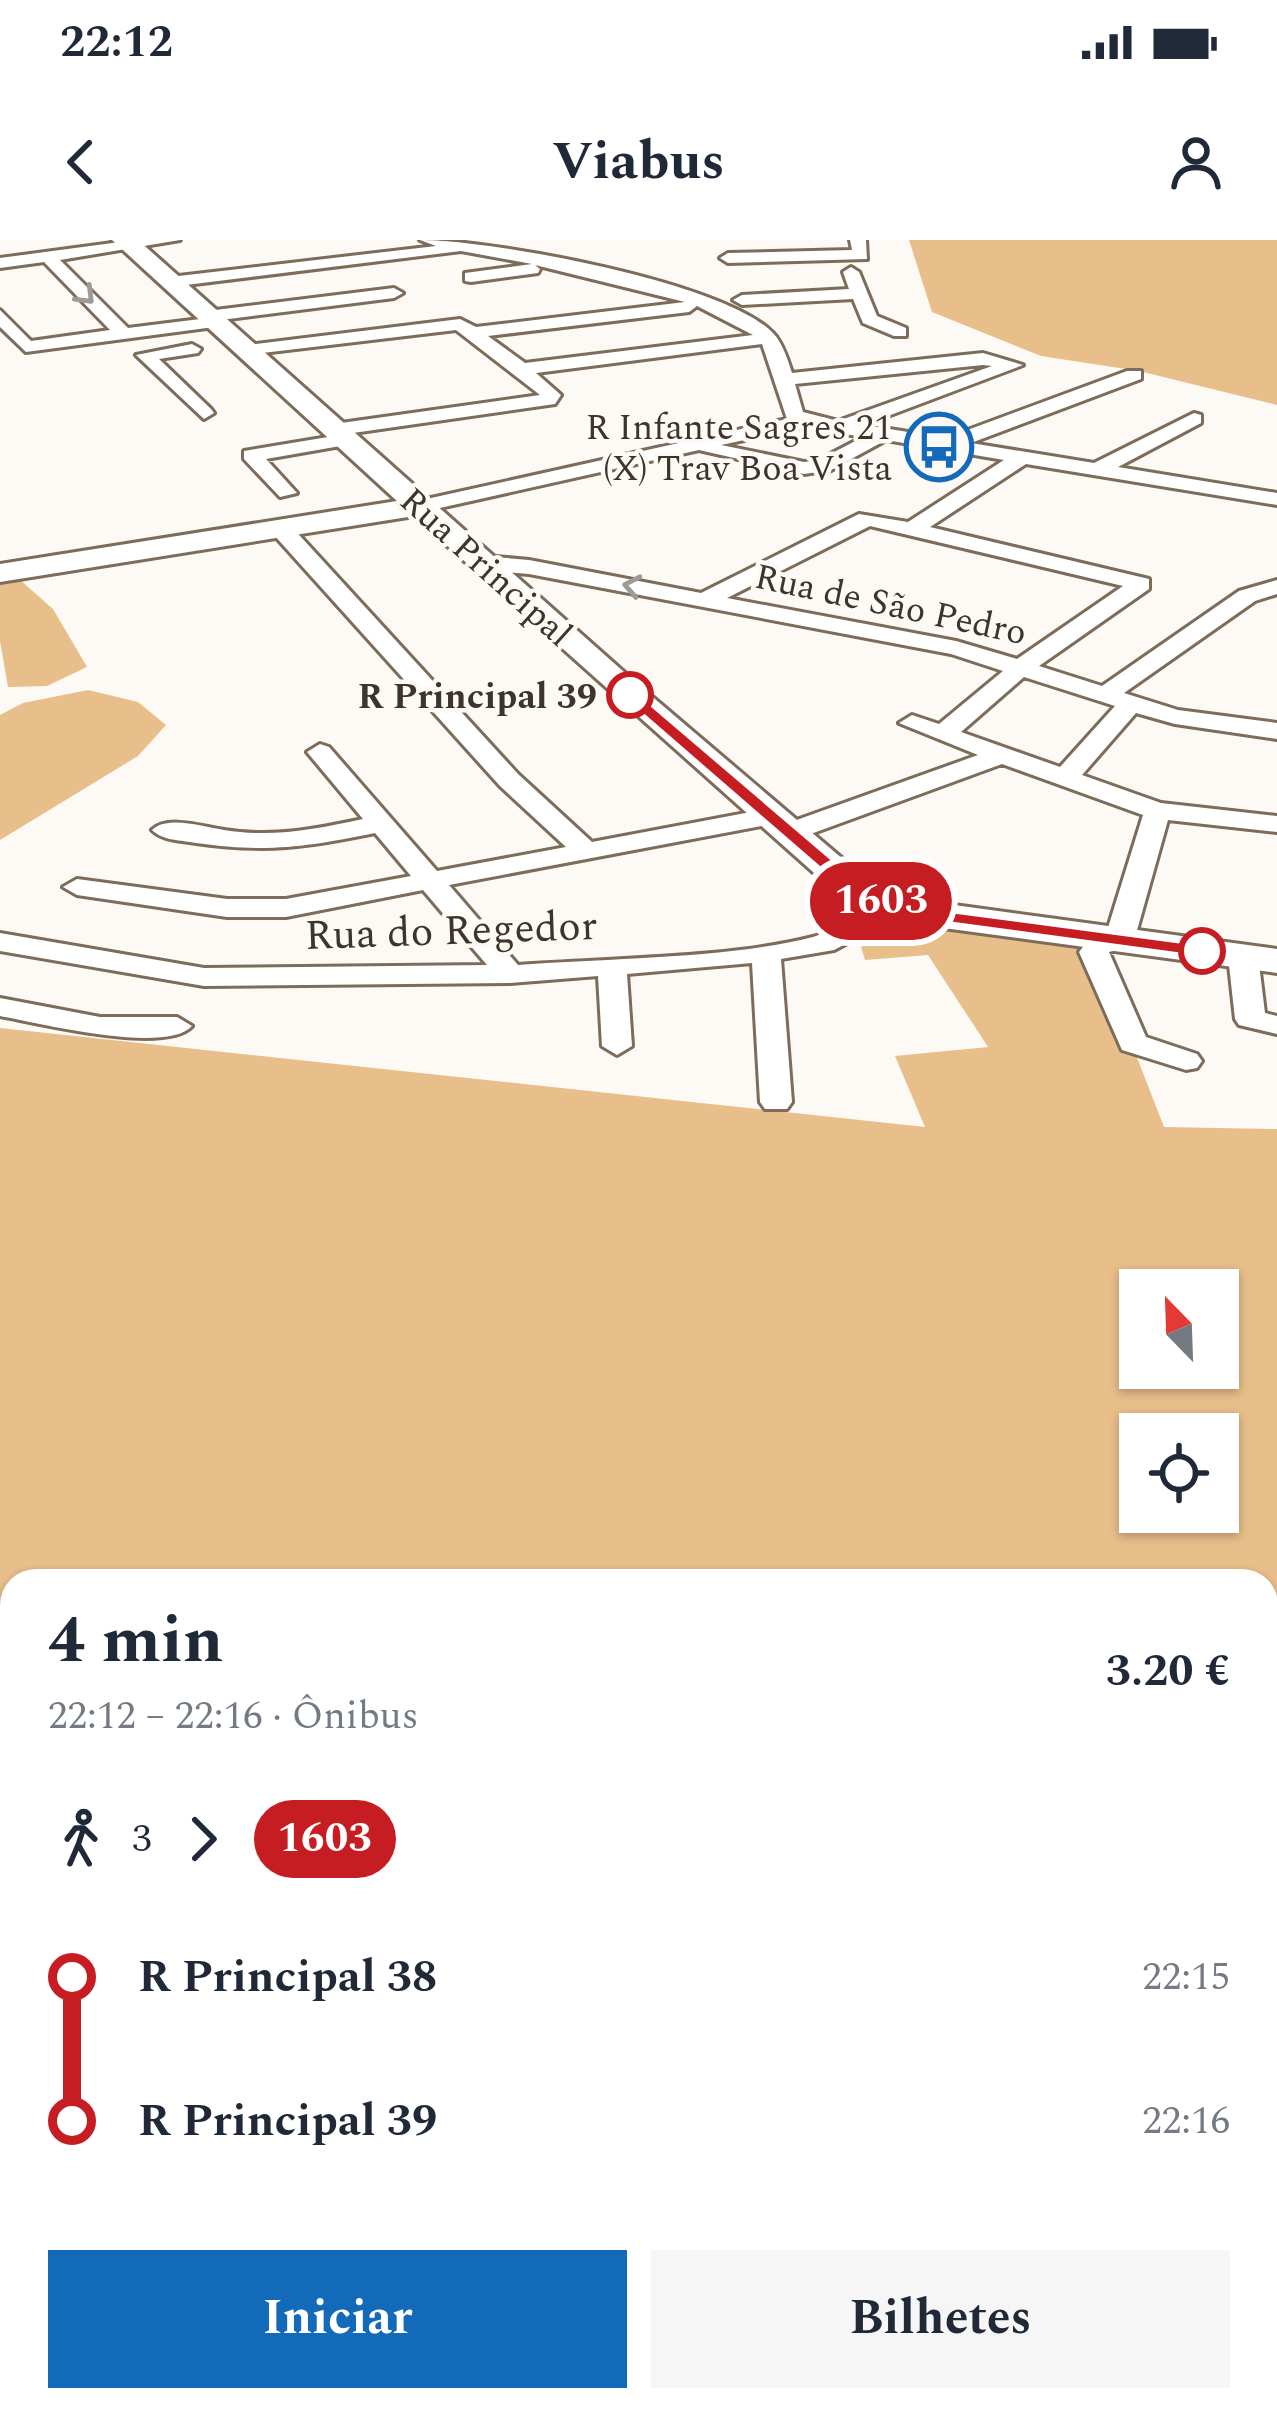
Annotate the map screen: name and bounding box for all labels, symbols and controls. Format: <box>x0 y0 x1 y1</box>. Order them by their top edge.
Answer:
text: 22:12 <box>60 8 173 77</box>
text: Viabus <box>552 121 725 203</box>
icon: back <box>48 129 114 195</box>
icon: person <box>1163 129 1229 195</box>
one-way arrow <box>72 282 94 304</box>
place label: R Infante Sagres 21 (X) Trav Boa Vista <box>586 401 892 497</box>
bus stop icon: R Infante Sagres 21 (X) Trav Boa Vista <box>904 412 974 482</box>
street label: Rua Principal <box>386 475 584 661</box>
street label: Rua de São Pedro <box>750 550 1031 661</box>
one-way arrow <box>622 574 642 600</box>
place label: R Principal 39 <box>358 670 597 725</box>
marker: R Principal 39 <box>608 673 652 717</box>
line badge: 1603 <box>797 862 965 940</box>
text: 1603 <box>834 869 928 932</box>
street label: Rua do Regedor <box>304 895 598 968</box>
unlabelled marker <box>1180 929 1224 973</box>
north arrow <box>1119 1269 1239 1389</box>
map controls <box>1119 1269 1239 1533</box>
button: locate <box>1119 1413 1239 1533</box>
text: 4 min <box>48 1591 224 1692</box>
text: 3.20 € <box>1106 1637 1230 1706</box>
text: 22:12 – 22:16 · Ônibus <box>48 1687 419 1746</box>
icon: walk <box>48 1806 114 1872</box>
icon: forward <box>170 1806 236 1872</box>
text: 1603 <box>278 1807 372 1870</box>
text: 3 <box>132 1810 152 1869</box>
text: R Principal 38 <box>138 1943 437 2012</box>
text: 22:15 <box>1142 1948 1230 2007</box>
text: R Principal 39 <box>138 2087 437 2156</box>
text: 22:16 <box>1142 2092 1230 2151</box>
button: Iniciar <box>48 2250 627 2388</box>
button: Bilhetes <box>651 2250 1230 2388</box>

